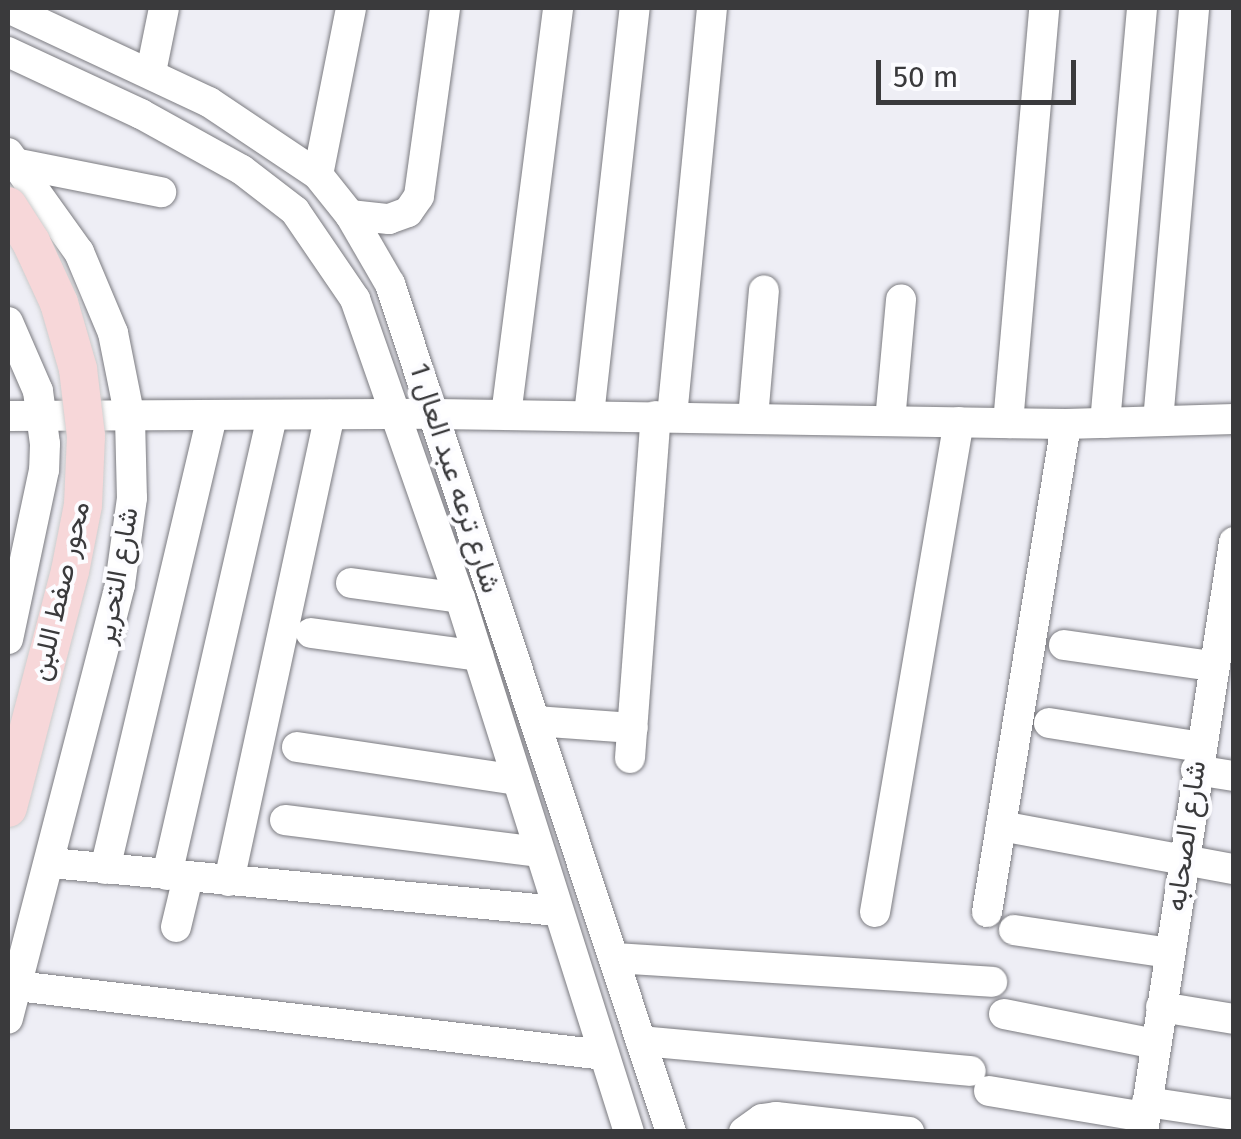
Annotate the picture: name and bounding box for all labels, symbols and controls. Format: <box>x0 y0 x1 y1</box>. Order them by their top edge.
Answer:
scale bar <box>881 40 1081 102</box>
text: 50 m <box>893 59 958 95</box>
street label: شارع ترعه عبد العال 1 <box>402 359 508 597</box>
street label: محور صفط اللبن <box>23 498 97 684</box>
street label: شارع التحرير <box>88 505 146 647</box>
street label: شارع الصحابه <box>1159 759 1213 913</box>

